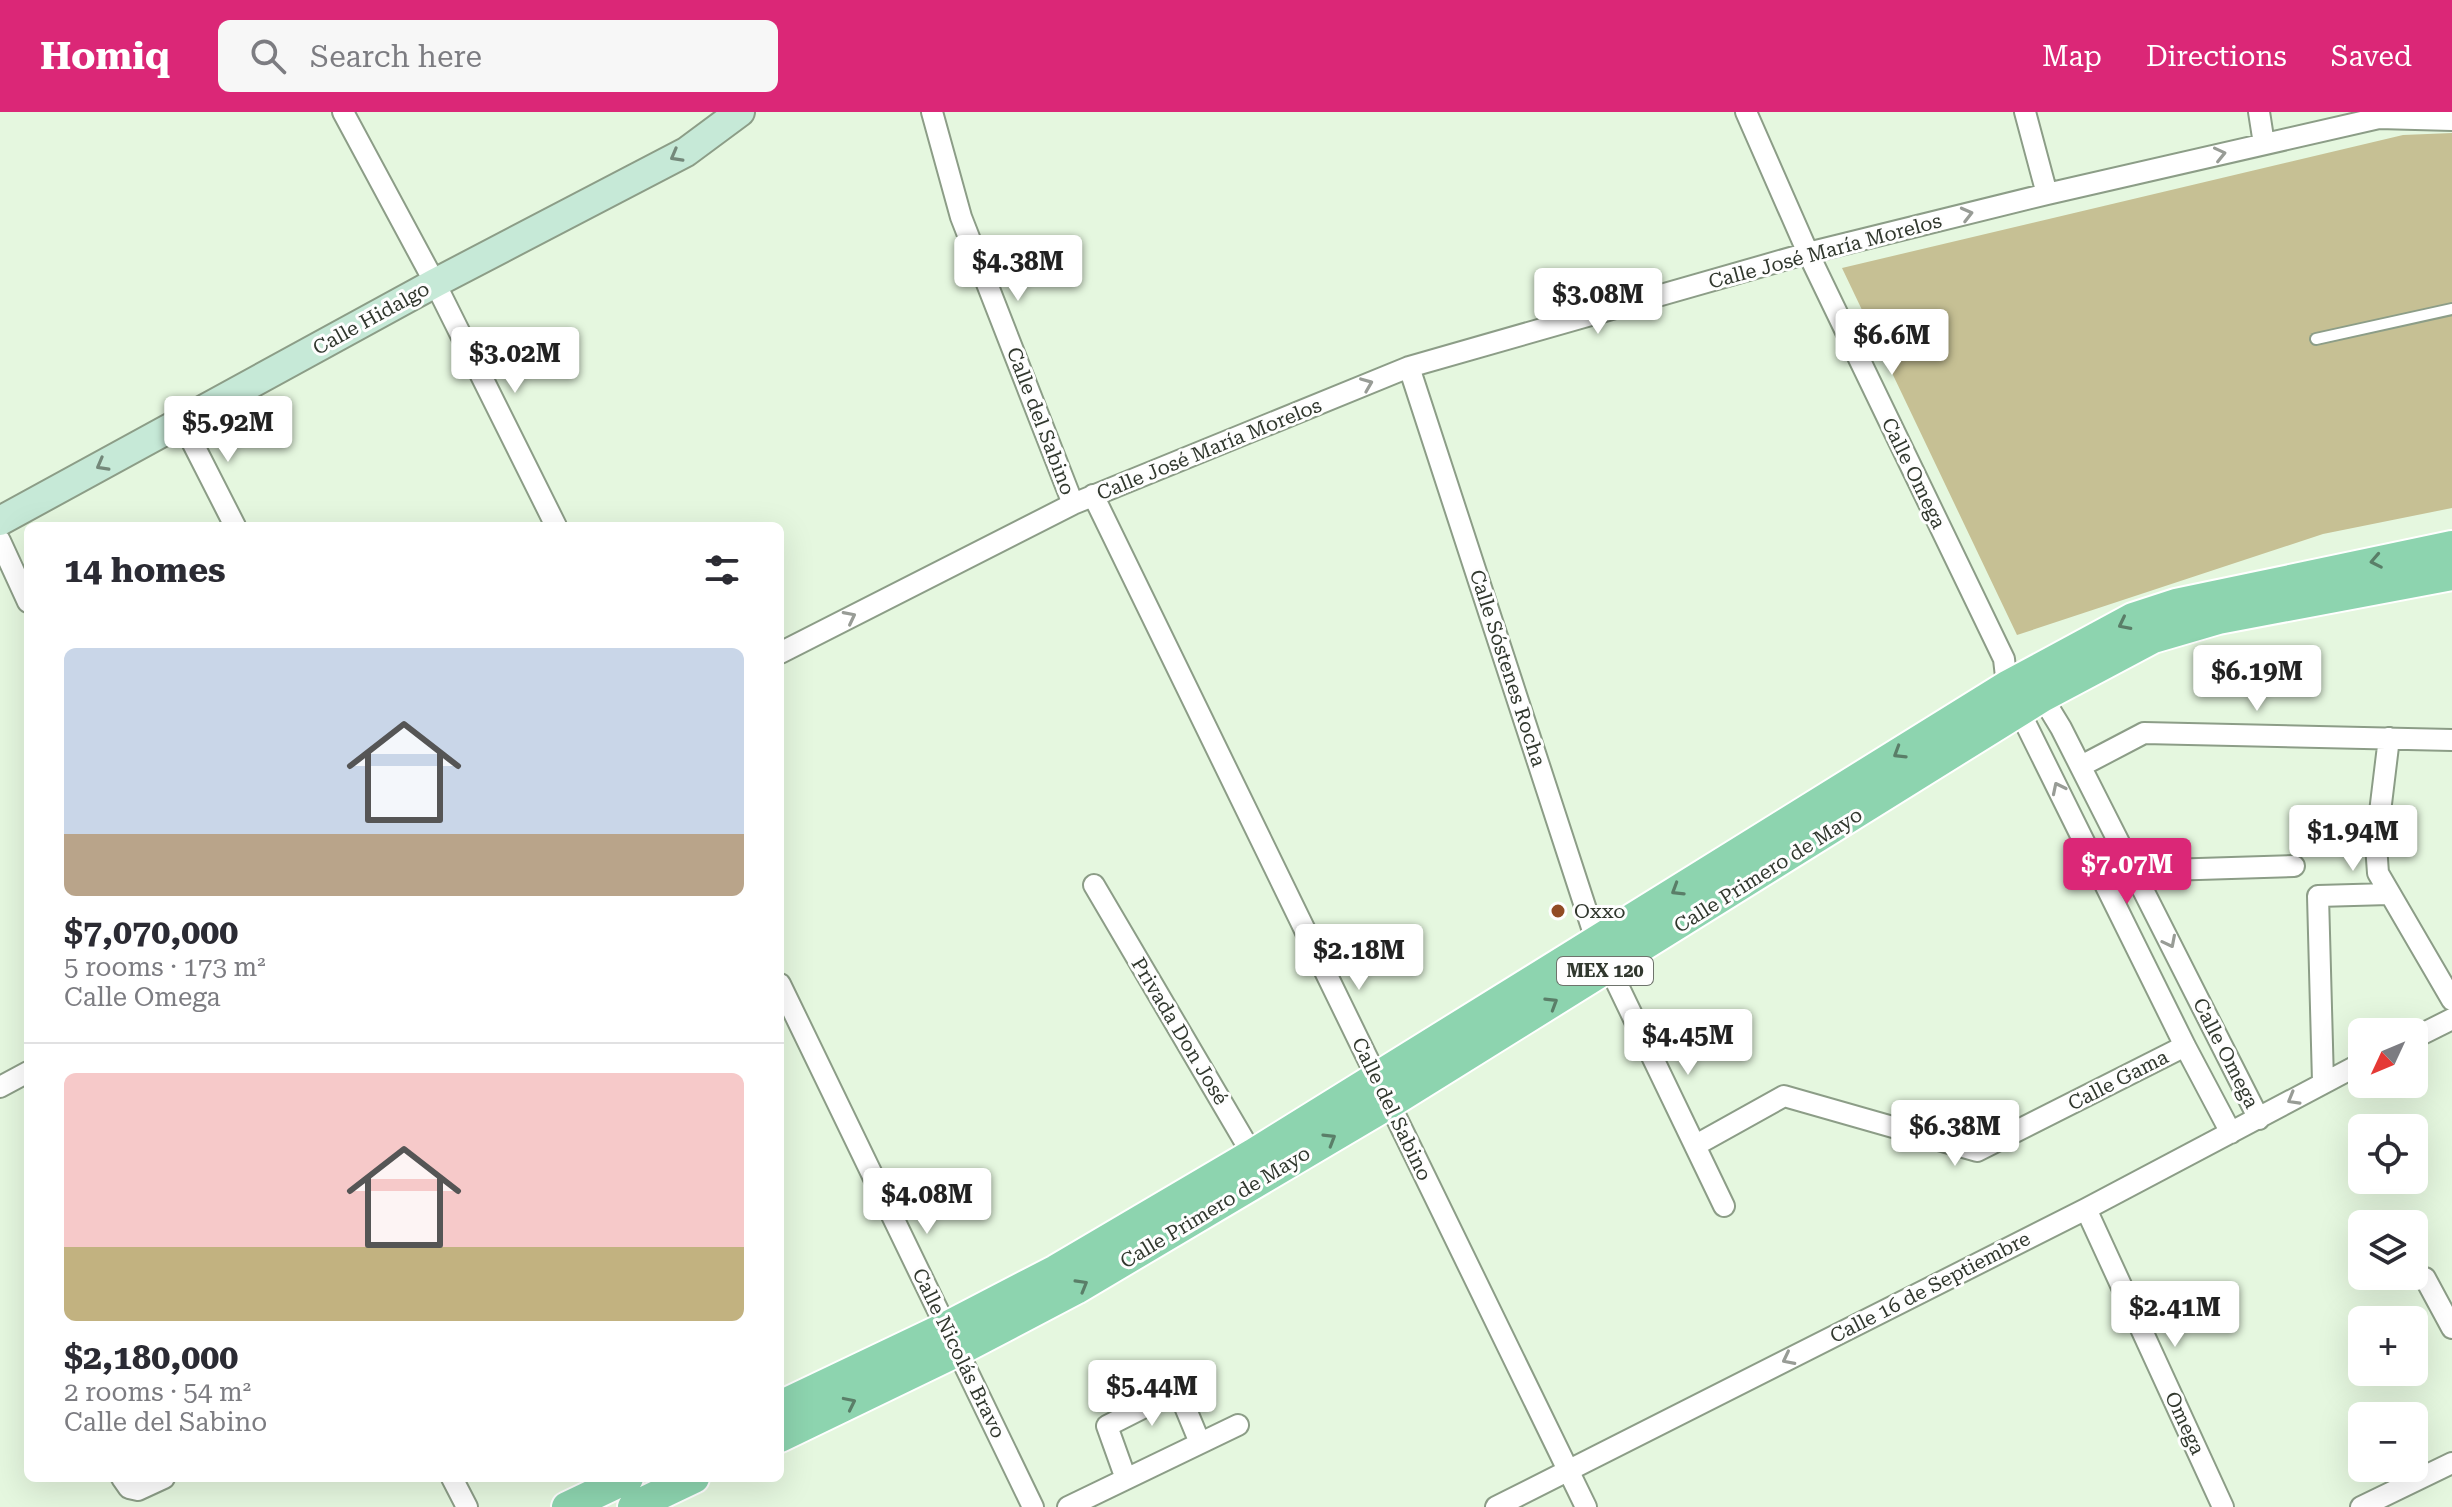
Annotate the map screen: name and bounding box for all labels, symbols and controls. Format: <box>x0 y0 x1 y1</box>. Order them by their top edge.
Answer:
search box <box>218 20 778 92</box>
text: Homiq <box>40 34 170 78</box>
icon: search <box>246 34 290 78</box>
text: Search here <box>310 39 482 74</box>
text: Map <box>2042 40 2102 73</box>
text: Directions <box>2146 40 2287 73</box>
text: Saved <box>2331 40 2412 73</box>
one-way arrow <box>2213 146 2226 163</box>
one-way arrow <box>670 147 684 162</box>
one-way arrow <box>1959 206 1973 223</box>
street label: Calle José María Morelos <box>1706 208 1944 294</box>
pin: $4.38M <box>953 235 1083 303</box>
text: $4.38M <box>972 246 1064 276</box>
pin: $3.08M <box>1533 268 1663 336</box>
street label: Calle Hidalgo <box>309 276 433 360</box>
text: $3.08M <box>1552 279 1644 309</box>
pin: $6.6M <box>1836 309 1948 377</box>
text: $6.6M <box>1854 320 1930 350</box>
pin: $3.02M <box>450 327 580 395</box>
text: $3.02M <box>469 338 561 368</box>
street label: Calle del Sabino <box>1002 344 1080 498</box>
one-way arrow <box>1359 377 1373 394</box>
street label: Calle José María Morelos <box>1093 393 1325 505</box>
pin: $5.92M <box>163 396 293 464</box>
text: $5.92M <box>182 407 274 437</box>
street label: Calle Omega <box>1877 414 1951 533</box>
one-way arrow <box>96 455 110 471</box>
icon: filters <box>700 548 744 592</box>
text: 14 homes <box>64 550 226 590</box>
one-way arrow <box>2369 552 2383 569</box>
street label: Calle Sóstenes Rocha <box>1465 567 1551 770</box>
one-way arrow <box>841 612 856 627</box>
one-way arrow <box>2117 614 2132 629</box>
pin: $6.19M <box>2192 645 2322 713</box>
text: $6.19M <box>2211 656 2303 686</box>
icon: home <box>332 700 476 844</box>
one-way arrow <box>1893 744 1908 759</box>
one-way arrow <box>2052 781 2067 796</box>
street label: Calle Primero de Mayo <box>1669 802 1867 938</box>
pin: $1.94M <box>2288 805 2418 873</box>
text: $1.94M <box>2307 816 2399 846</box>
pin: $7.07M <box>2062 838 2192 906</box>
text: $7.07M <box>2081 849 2173 879</box>
one-way arrow <box>1671 880 1686 895</box>
place label: Oxxo <box>1574 899 1625 923</box>
marker: Oxxo <box>1549 902 1567 920</box>
text: $7,070,000 <box>64 912 238 952</box>
pin: $2.18M <box>1294 924 1424 992</box>
one-way arrow <box>2160 933 2175 948</box>
text: $2.18M <box>1313 935 1405 965</box>
text: 5 rooms · 173 m² <box>64 952 266 982</box>
street label: Privada Don José <box>1127 953 1233 1109</box>
road number: MEX 120 <box>1557 957 1653 985</box>
text: Calle Omega <box>64 982 221 1012</box>
street label: Calle Omega <box>2188 994 2264 1112</box>
one-way arrow <box>1543 998 1558 1013</box>
pin: $4.45M <box>1623 1009 1753 1077</box>
north arrow <box>2348 1018 2428 1098</box>
map controls <box>2348 1018 2428 1482</box>
text: $4.45M <box>1642 1020 1734 1050</box>
street label: Calle del Sabino <box>1347 1034 1437 1184</box>
street label: Calle Gama <box>2064 1044 2172 1116</box>
one-way arrow <box>2287 1089 2302 1105</box>
pin: $6.38M <box>1890 1100 2020 1168</box>
text: $6.38M <box>1909 1111 2001 1141</box>
button: locate <box>2348 1114 2428 1194</box>
icon: home <box>332 1125 476 1269</box>
one-way arrow <box>1321 1133 1336 1149</box>
street label: Calle Primero de Mayo <box>1116 1141 1314 1273</box>
pin: $4.08M <box>862 1168 992 1236</box>
text: $4.08M <box>881 1179 973 1209</box>
button: layers <box>2348 1210 2428 1290</box>
street label: Calle 16 de Septiembre <box>1826 1226 2034 1348</box>
street label: Calle Nicolás Bravo <box>907 1264 1011 1442</box>
one-way arrow <box>1073 1279 1088 1295</box>
pin: $2.41M <box>2110 1281 2240 1349</box>
text: $2.41M <box>2129 1292 2221 1322</box>
button: + <box>2348 1306 2428 1386</box>
text: $2,180,000 <box>64 1337 238 1377</box>
one-way arrow <box>1781 1349 1796 1365</box>
pin: $5.44M <box>1087 1360 1217 1428</box>
text: $5.44M <box>1106 1371 1198 1401</box>
text: 2 rooms · 54 m² <box>64 1377 251 1407</box>
street label: Omega <box>2160 1388 2210 1459</box>
one-way arrow <box>842 1397 857 1413</box>
button: − <box>2348 1402 2428 1482</box>
text: Calle del Sabino <box>64 1407 267 1437</box>

